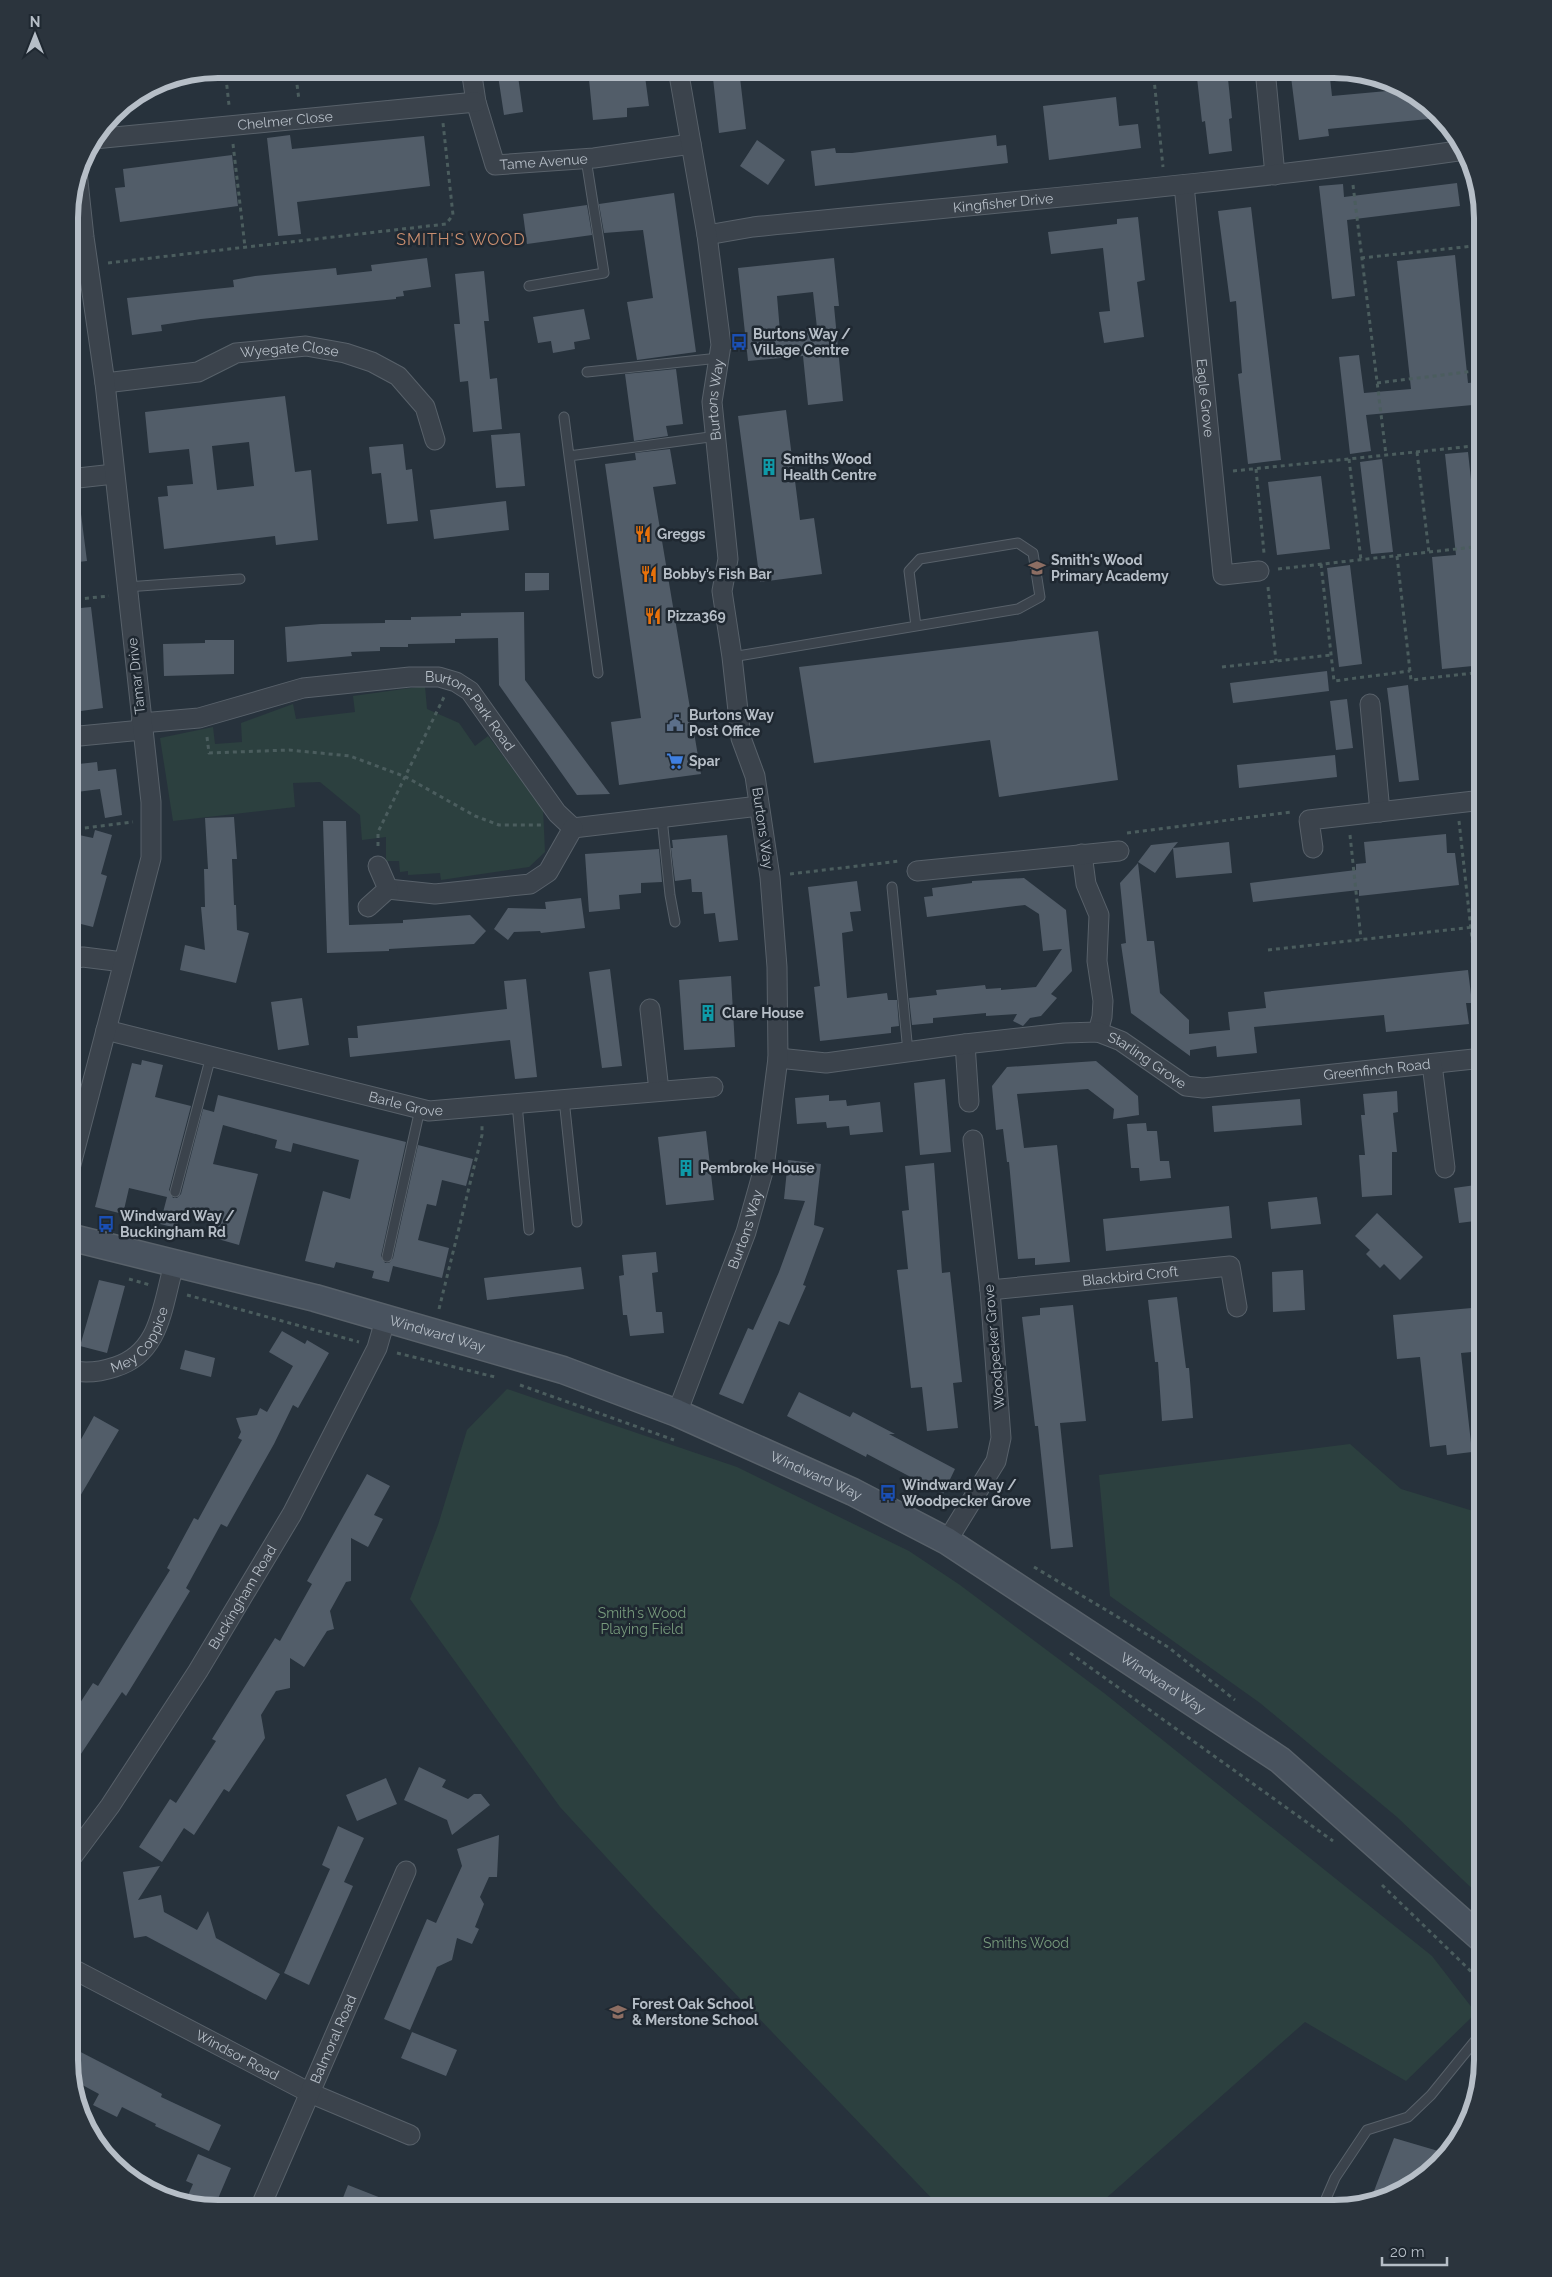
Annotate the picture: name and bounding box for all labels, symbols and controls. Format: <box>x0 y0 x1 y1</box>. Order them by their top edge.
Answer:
north arrow <box>10 10 60 60</box>
text: N <box>30 14 40 30</box>
street label: Chelmer Close <box>237 108 334 133</box>
street label: Tame Avenue <box>499 150 588 173</box>
street label: Kingfisher Drive <box>952 190 1054 216</box>
district label: SMITH'S WOOD <box>396 230 526 249</box>
place label: Burtons Way / Village Centre <box>753 326 851 358</box>
bus stop icon: Burtons Way / Village Centre <box>729 332 749 352</box>
street label: Wyegate Close <box>239 338 340 361</box>
street label: Burtons Way <box>704 357 727 441</box>
street label: Eagle Grove <box>1193 358 1217 438</box>
place label: Smiths Wood Health Centre <box>783 451 877 483</box>
building icon: Smiths Wood Health Centre <box>759 457 779 477</box>
restaurant icon: Greggs <box>633 524 653 544</box>
place label: Greggs <box>657 526 706 542</box>
place label: Smith's Wood Primary Academy <box>1051 552 1169 584</box>
school or university icon: Smith's Wood Primary Academy <box>1027 558 1047 578</box>
restaurant icon: Bobby’s Fish Bar <box>639 564 659 584</box>
place label: Bobby’s Fish Bar <box>663 566 772 582</box>
restaurant icon: Pizza369 <box>643 606 663 626</box>
place label: Pizza369 <box>667 608 726 624</box>
street label: Tamar Drive <box>124 637 148 715</box>
street label: Burtons Park Road <box>425 669 518 754</box>
place label: Burtons Way Post Office <box>689 707 774 739</box>
public building icon: Burtons Way Post Office <box>665 713 685 733</box>
supermarket icon: Spar <box>665 751 685 771</box>
place label: Spar <box>689 753 720 769</box>
street label: Burtons Way <box>749 786 777 870</box>
building icon: Clare House <box>698 1003 718 1023</box>
place label: Clare House <box>722 1005 805 1021</box>
street label: Starling Grove <box>1106 1029 1189 1092</box>
street label: Greenfinch Road <box>1323 1056 1431 1083</box>
street label: Barle Grove <box>367 1088 443 1119</box>
building icon: Pembroke House <box>676 1158 696 1178</box>
place label: Pembroke House <box>700 1160 815 1176</box>
street label: Burtons Way <box>725 1188 766 1271</box>
place label: Windward Way / Buckingham Rd <box>120 1208 235 1240</box>
bus stop icon: Windward Way / Buckingham Rd <box>96 1214 116 1234</box>
street label: Blackbird Croft <box>1082 1263 1179 1289</box>
street label: Woodpecker Grove <box>981 1284 1007 1410</box>
street label: Mey Coppice <box>108 1305 171 1376</box>
street label: Windward Way <box>388 1312 488 1355</box>
street label: Windward Way <box>768 1448 865 1503</box>
place label: Windward Way / Woodpecker Grove <box>902 1477 1031 1509</box>
bus stop icon: Windward Way / Woodpecker Grove <box>878 1483 898 1503</box>
street label: Buckingham Road <box>205 1542 280 1652</box>
park label: Smith's Wood Playing Field <box>598 1605 686 1637</box>
street label: Windward Way <box>1117 1649 1209 1717</box>
park label: Smiths Wood <box>983 1935 1069 1951</box>
street label: Balmoral Road <box>307 1992 359 2086</box>
place label: Forest Oak School & Merstone School <box>632 1996 759 2028</box>
school or university icon: Forest Oak School & Merstone School <box>608 2002 628 2022</box>
street label: Windsor Road <box>193 2027 282 2083</box>
scale bar <box>1382 2234 1447 2266</box>
text: 20 m <box>1390 2243 1425 2261</box>

